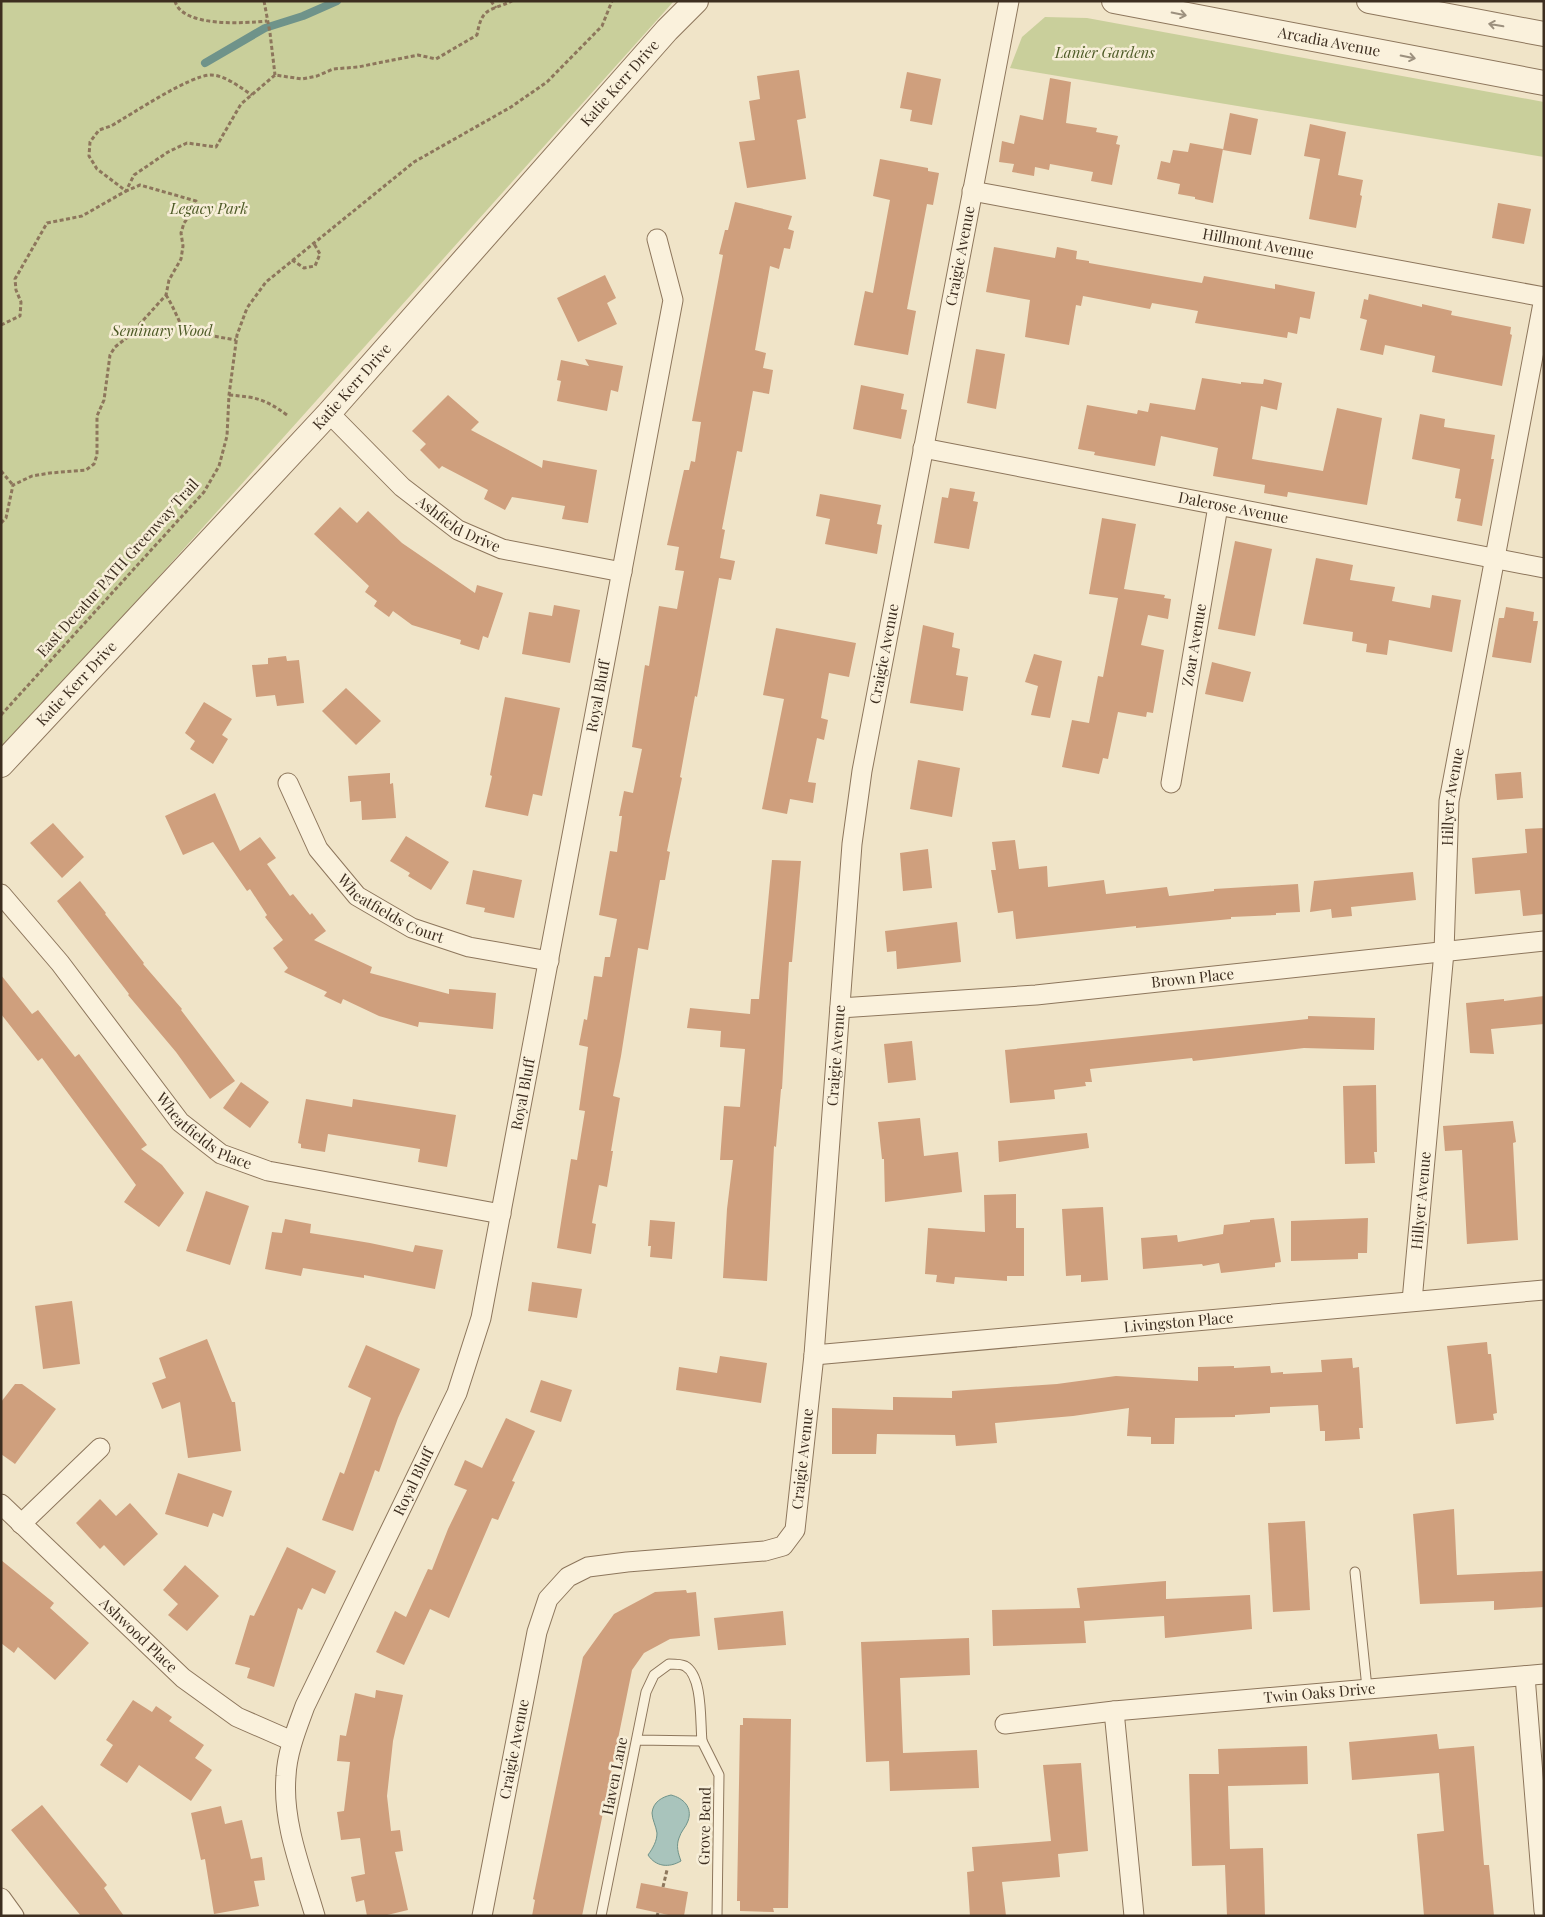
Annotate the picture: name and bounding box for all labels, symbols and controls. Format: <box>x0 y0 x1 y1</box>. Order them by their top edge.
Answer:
one-way arrow <box>1171 9 1187 19</box>
one-way arrow <box>1488 19 1504 29</box>
street label: Arcadia Avenue <box>1275 21 1382 61</box>
street label: Katie Kerr Drive <box>576 35 663 130</box>
park label: Lanier Gardens <box>1054 42 1155 62</box>
one-way arrow <box>1399 53 1415 62</box>
park label: Legacy Park <box>169 198 248 218</box>
street label: Craigie Avenue <box>940 204 979 308</box>
street label: Hillmont Avenue <box>1201 223 1316 263</box>
park label: Seminary Wood <box>111 320 213 340</box>
street label: Katie Kerr Drive <box>307 339 395 434</box>
street label: East Decatur PATH Greenway Trail <box>32 474 203 661</box>
street label: Dalerose Avenue <box>1177 487 1290 527</box>
street label: Ashfield Drive <box>412 490 504 556</box>
street label: Craigie Avenue <box>864 602 903 705</box>
street label: Zoar Avenue <box>1177 602 1210 688</box>
street label: Katie Kerr Drive <box>31 636 121 730</box>
street label: Royal Bluff <box>581 657 614 734</box>
street label: Hillyer Avenue <box>1437 746 1468 846</box>
street label: Wheatfields Court <box>333 868 447 947</box>
street label: Brown Place <box>1150 963 1235 992</box>
street label: Craigie Avenue <box>822 1004 849 1107</box>
street label: Royal Bluff <box>506 1055 539 1132</box>
street label: Wheatfields Place <box>152 1087 255 1173</box>
street label: Hillyer Avenue <box>1406 1150 1435 1250</box>
street label: Livingston Place <box>1123 1307 1234 1336</box>
street label: Craigie Avenue <box>786 1407 817 1510</box>
street label: Royal Bluff <box>388 1443 438 1518</box>
street label: Ashwood Place <box>95 1592 182 1677</box>
street label: Twin Oaks Drive <box>1263 1678 1376 1707</box>
street label: Craigie Avenue <box>494 1697 533 1801</box>
street label: Haven Lane <box>597 1735 631 1816</box>
street label: Grove Bend <box>693 1786 715 1865</box>

